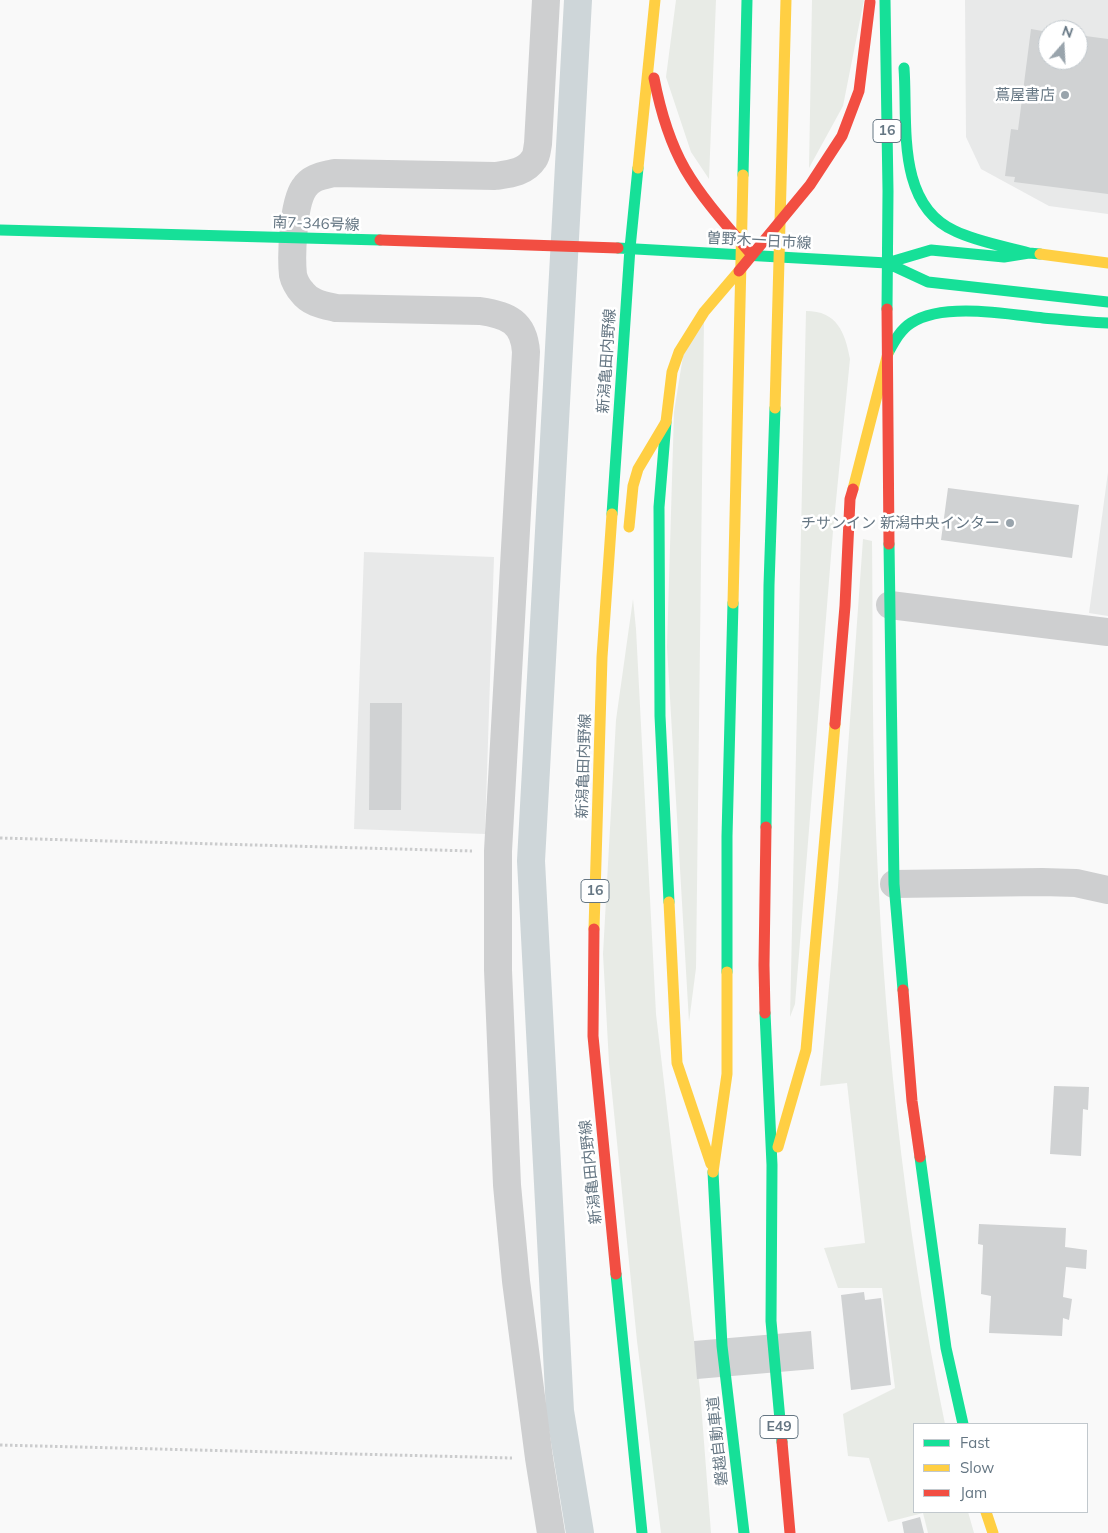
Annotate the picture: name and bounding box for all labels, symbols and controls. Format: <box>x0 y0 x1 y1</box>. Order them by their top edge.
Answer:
north arrow <box>1038 20 1088 70</box>
text: N <box>1060 22 1075 42</box>
place label: 蔦屋書店 <box>995 86 1055 104</box>
marker: 蔦屋書店 <box>1059 89 1071 101</box>
road number: 16 <box>873 120 901 142</box>
street label: 南7-346号線 <box>272 213 360 235</box>
street label: 曽野木一日市線 <box>706 229 812 253</box>
street label: 新潟亀田内野線 <box>594 308 620 414</box>
place label: チサンイン 新潟中央インター <box>801 514 1000 532</box>
marker: チサンイン 新潟中央インター <box>1004 517 1016 529</box>
street label: 新潟亀田内野線 <box>573 713 595 819</box>
road number: 16 <box>581 879 609 902</box>
street label: 新潟亀田内野線 <box>577 1119 605 1225</box>
street label: 磐越自動車道 <box>704 1395 732 1487</box>
road number: E49 <box>760 1415 798 1438</box>
legend <box>913 1423 1088 1513</box>
text: Fast <box>960 1433 990 1452</box>
text: Slow <box>960 1458 994 1477</box>
text: Jam <box>960 1483 987 1502</box>

